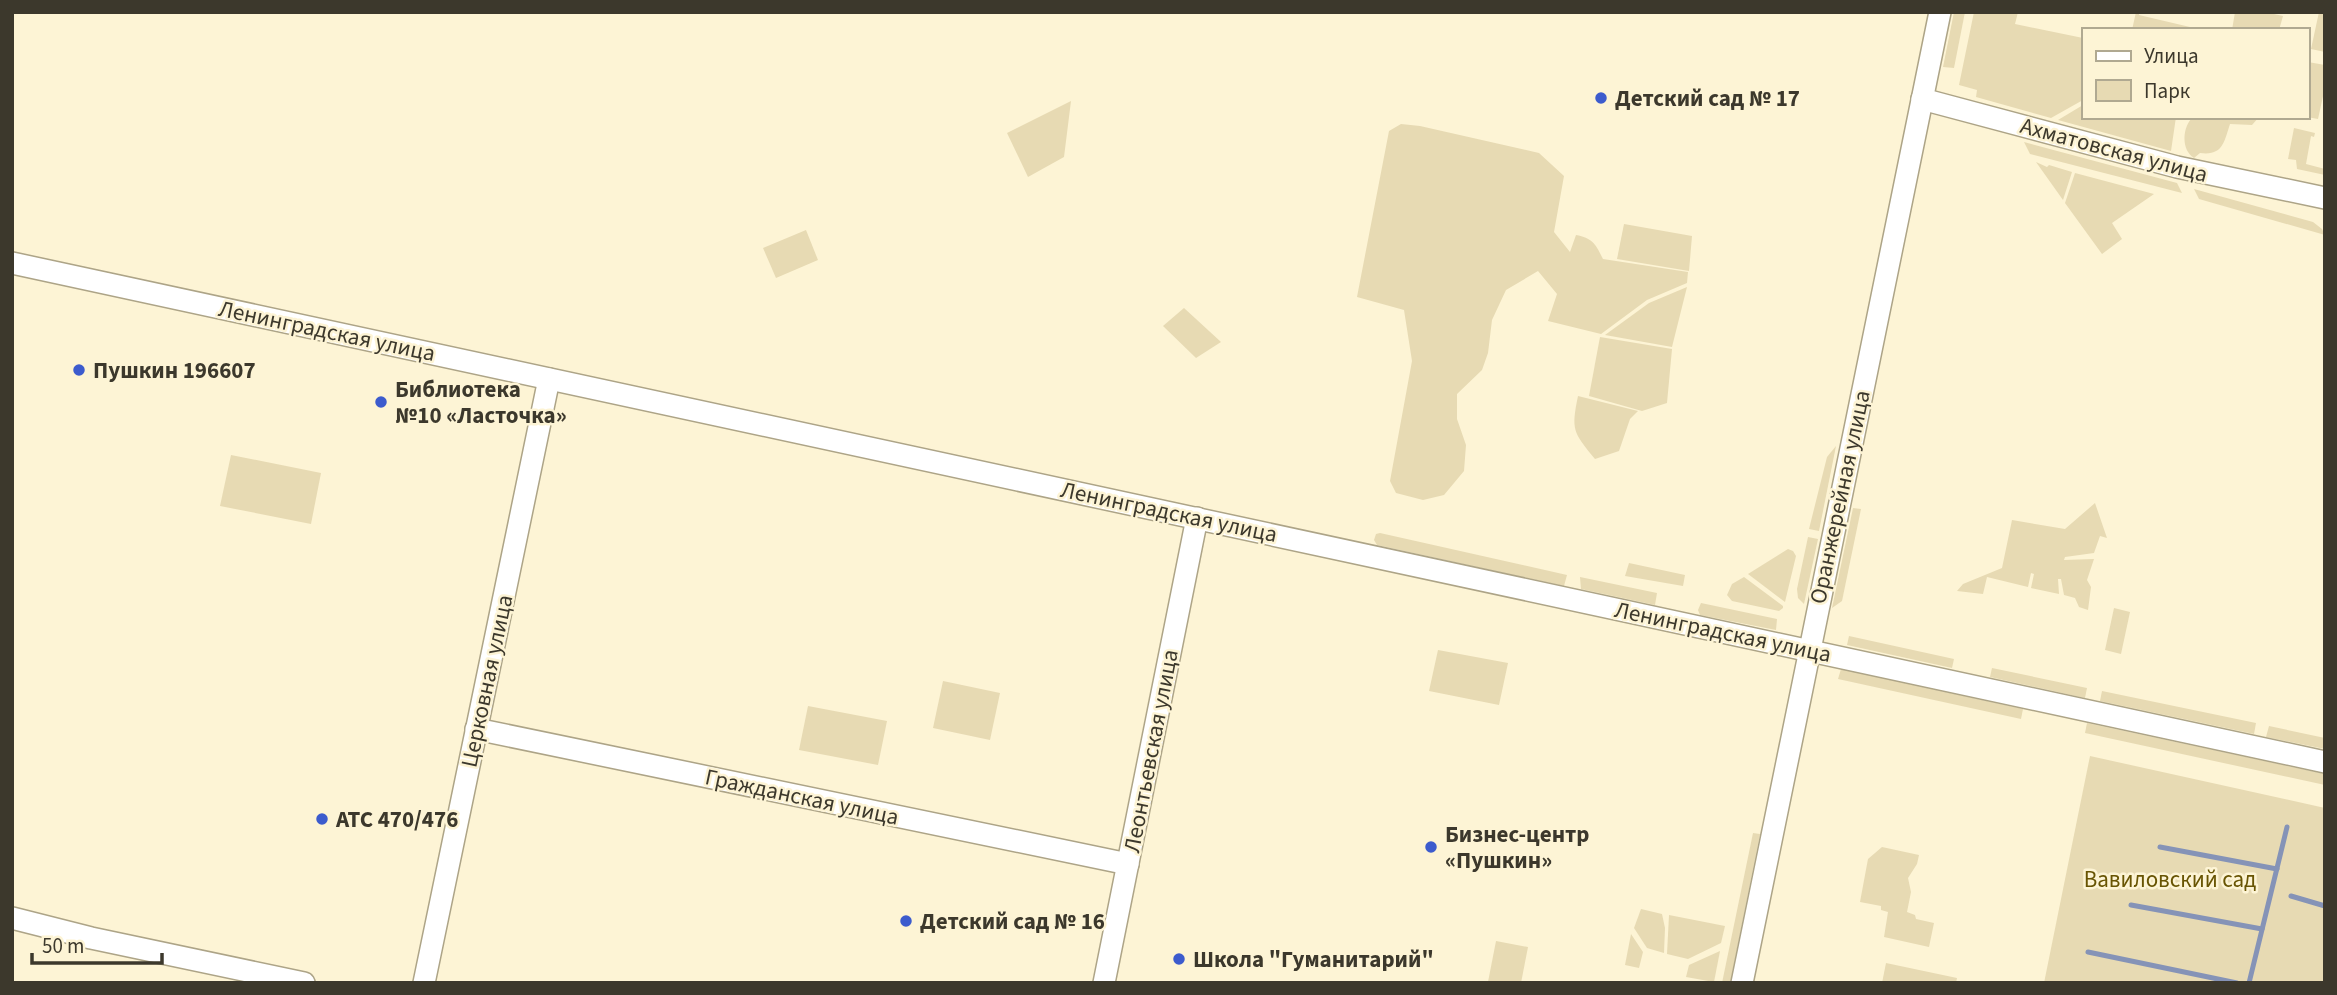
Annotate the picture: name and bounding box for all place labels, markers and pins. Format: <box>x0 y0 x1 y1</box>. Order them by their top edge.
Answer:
place label: Детский сад № 17 <box>1615 82 1800 115</box>
marker: Детский сад № 17 <box>1593 90 1609 106</box>
place label: Пушкин 196607 <box>93 354 256 387</box>
marker: Пушкин 196607 <box>71 362 87 378</box>
place label: Библиотека №10 «Ласточка» <box>395 373 567 432</box>
marker: Библиотека №10 «Ласточка» <box>373 394 389 410</box>
place label: АТС 470/476 <box>335 803 458 836</box>
marker: АТС 470/476 <box>314 811 330 827</box>
place label: Бизнес-центр «Пушкин» <box>1445 818 1590 877</box>
marker: Бизнес-центр «Пушкин» <box>1423 839 1439 855</box>
place label: Детский сад № 16 <box>920 905 1105 938</box>
marker: Детский сад № 16 <box>898 913 914 929</box>
place label: Школа "Гуманитарий" <box>1193 943 1434 976</box>
marker: Школа "Гуманитарий" <box>1171 951 1187 967</box>

